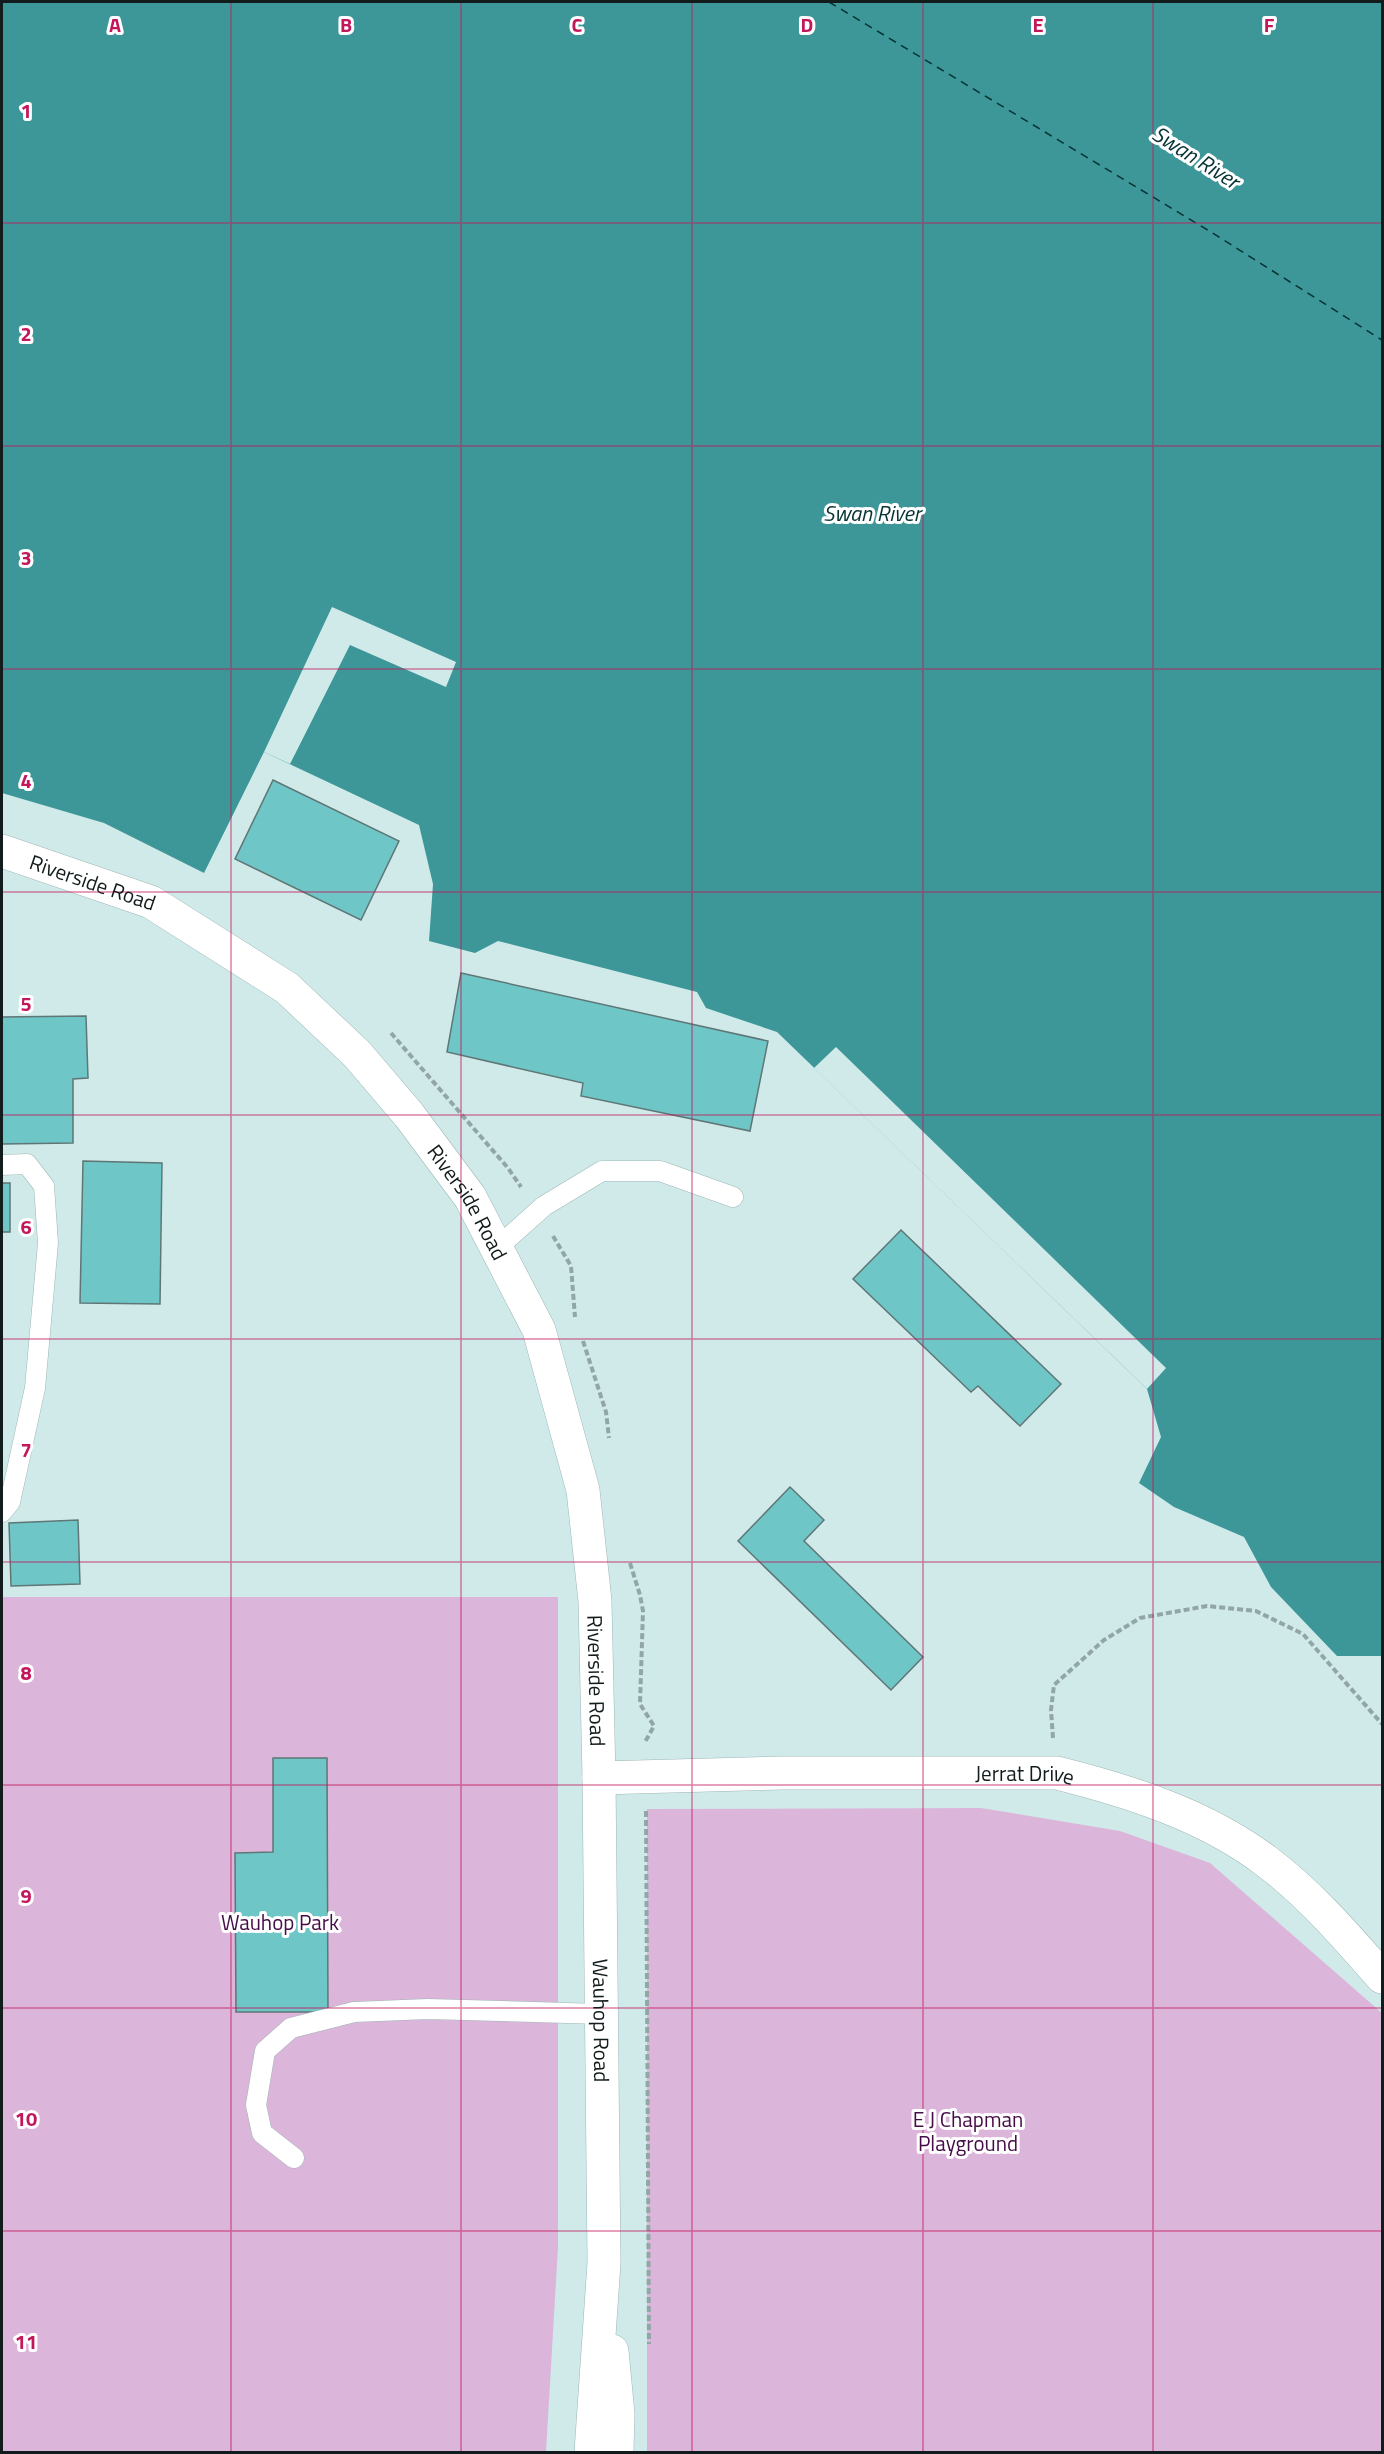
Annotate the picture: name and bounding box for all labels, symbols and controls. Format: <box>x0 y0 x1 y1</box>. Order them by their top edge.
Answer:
text: A <box>109 9 121 40</box>
text: B <box>340 9 352 40</box>
text: C <box>572 9 583 40</box>
text: D <box>801 9 813 40</box>
text: E <box>1032 9 1044 40</box>
text: F <box>1264 9 1275 40</box>
text: 1 <box>20 95 32 126</box>
water label: Swan River <box>1146 117 1249 199</box>
text: 2 <box>20 318 32 349</box>
water label: Swan River <box>823 496 924 530</box>
text: 3 <box>20 542 32 573</box>
text: 4 <box>20 765 32 796</box>
street label: Riverside Road <box>25 846 160 919</box>
text: 5 <box>20 988 32 1019</box>
street label: Riverside Road <box>420 1137 516 1265</box>
text: 6 <box>20 1211 32 1242</box>
text: 7 <box>20 1434 32 1465</box>
street label: Riverside Road <box>579 1614 614 1747</box>
text: 8 <box>20 1657 32 1688</box>
street label: Jerrat Drive <box>975 1757 1078 1793</box>
text: 9 <box>20 1880 32 1911</box>
park label: Wauhop Park <box>221 1906 339 1938</box>
street label: Wauhop Road <box>585 1959 618 2082</box>
text: 10 <box>15 2103 37 2134</box>
park label: E J Chapman Playground <box>913 2103 1023 2159</box>
text: 11 <box>15 2326 37 2357</box>

